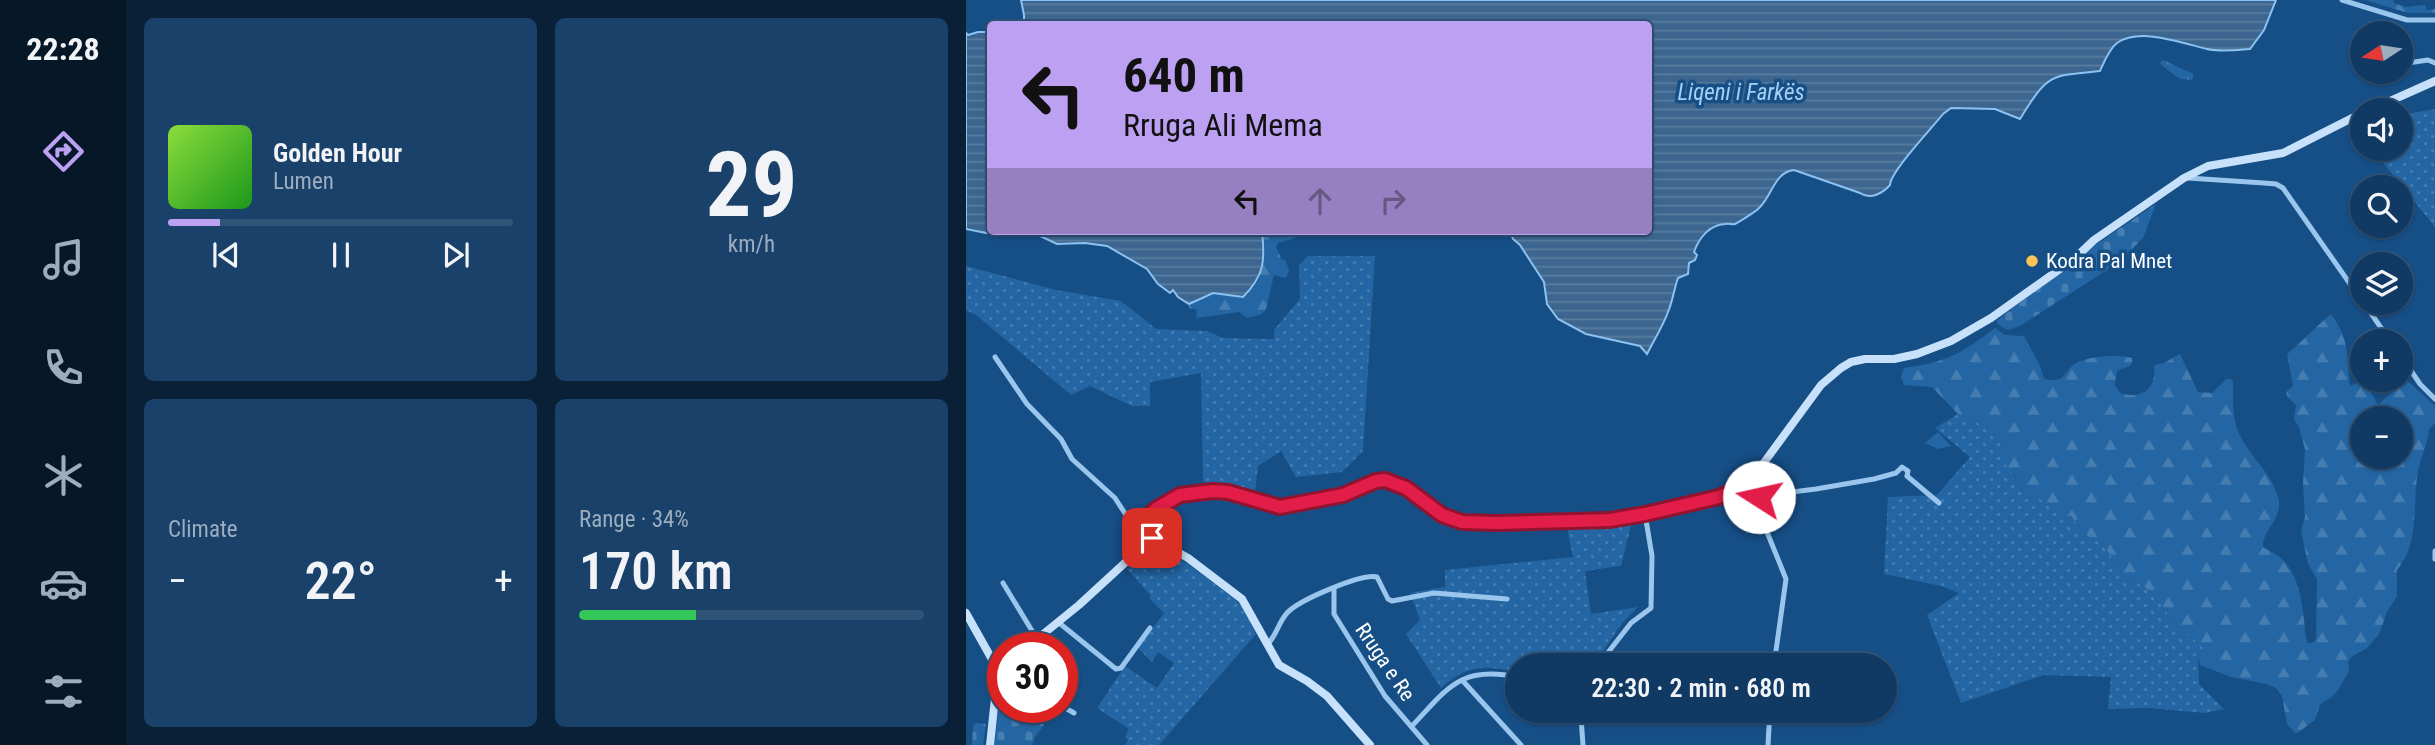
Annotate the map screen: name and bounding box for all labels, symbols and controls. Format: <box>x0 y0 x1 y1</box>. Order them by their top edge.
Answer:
north arrow <box>2350 21 2413 84</box>
map controls <box>2350 21 2413 469</box>
text: 22:28 <box>26 30 100 68</box>
text: 640 m <box>1123 47 1245 104</box>
icon: left <box>1008 49 1099 140</box>
water label: Liqeni i Farkës <box>1677 79 1805 106</box>
button: sound <box>2350 98 2413 161</box>
text: Rruga Ali Mema <box>1123 106 1323 144</box>
icon: directions <box>39 127 88 176</box>
text: 29 <box>706 132 797 238</box>
text: Golden Hour <box>273 138 402 168</box>
text: Lumen <box>273 168 334 195</box>
button: search <box>2350 175 2413 238</box>
icon: left <box>1228 182 1266 220</box>
icon: ahead <box>1301 182 1339 220</box>
icon: right <box>1374 182 1412 220</box>
text: km/h <box>728 231 775 258</box>
icon: music <box>39 235 88 284</box>
icon: previous <box>207 236 245 274</box>
icon: pause <box>322 236 360 274</box>
icon: next <box>437 236 475 274</box>
place label: Kodra Pal Mnet <box>2046 249 2172 273</box>
button: layers <box>2350 252 2413 315</box>
marker: Kodra Pal Mnet <box>2024 253 2040 269</box>
button: + <box>2350 329 2413 392</box>
icon: phone <box>39 343 88 392</box>
button: − <box>2350 406 2413 469</box>
icon: climate <box>39 451 88 500</box>
position arrow <box>1722 460 1796 534</box>
text: Range · 34% <box>579 506 689 533</box>
pin <box>1122 508 1182 568</box>
text: Climate <box>168 516 238 543</box>
icon: arrive <box>1133 519 1171 557</box>
text: 170 km <box>579 541 733 602</box>
text: 22° <box>304 551 377 612</box>
icon: car <box>39 559 88 608</box>
text: − <box>168 559 187 603</box>
text: + <box>494 559 513 603</box>
street label: Rruga e Re <box>1350 619 1420 706</box>
speed limit sign: 30 <box>987 632 1078 723</box>
icon: filters <box>39 667 88 716</box>
text: 22:30 · 2 min · 680 m <box>1591 673 1811 703</box>

